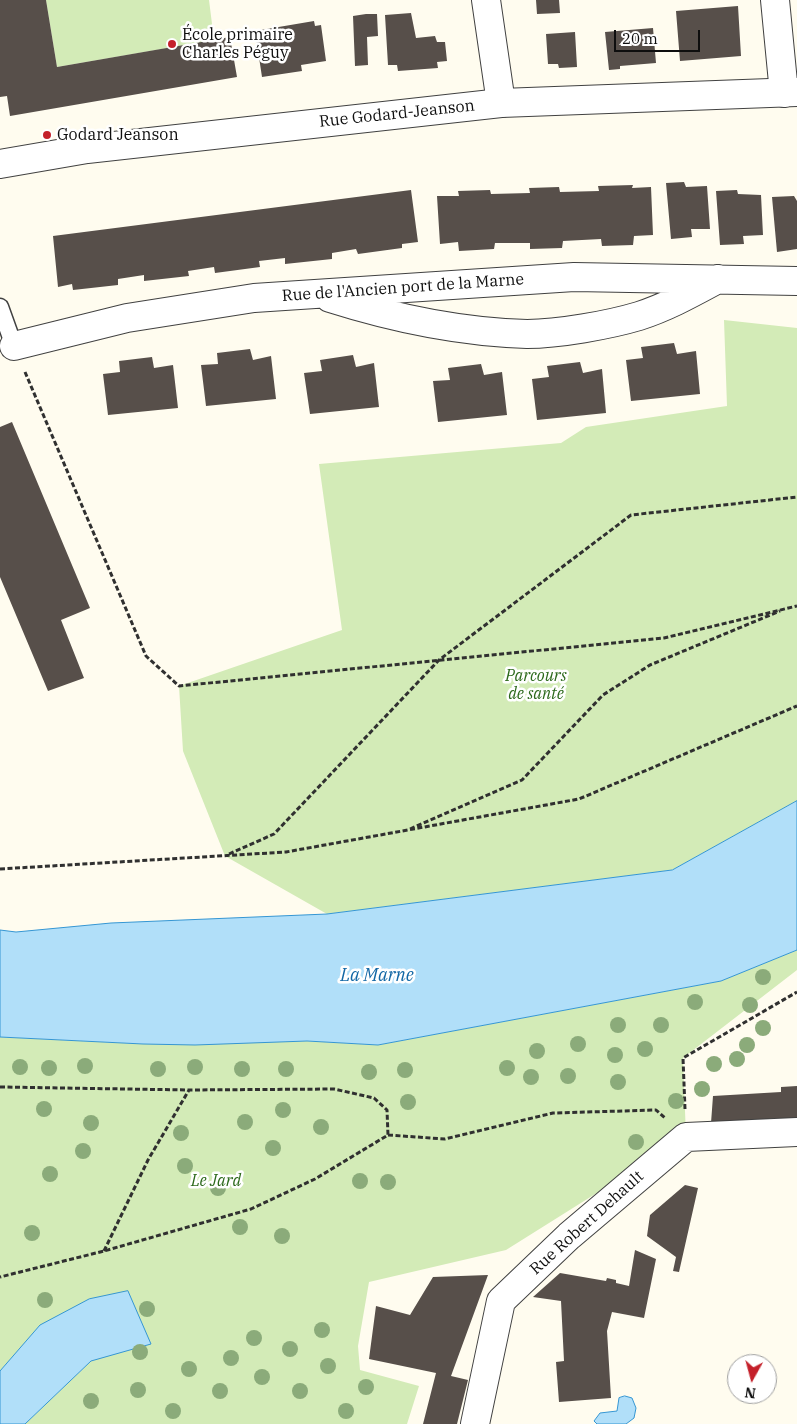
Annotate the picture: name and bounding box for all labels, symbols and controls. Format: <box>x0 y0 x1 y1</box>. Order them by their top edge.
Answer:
scale bar <box>617 20 703 52</box>
place label: École primaire Charles Péguy <box>182 25 293 63</box>
text: 20 m <box>622 29 658 48</box>
marker: École primaire Charles Péguy <box>166 38 178 50</box>
street label: Rue Godard-Jeanson <box>318 96 476 132</box>
place label: Godard Jeanson <box>57 125 179 145</box>
marker: Godard Jeanson <box>41 129 53 141</box>
street label: Rue de l'Ancien port de la Marne <box>281 270 525 306</box>
park label: Parcours de santé <box>505 666 567 704</box>
water label: La Marne <box>340 965 414 987</box>
street label: Rue Robert Dehault <box>526 1167 648 1279</box>
park label: Le Jard <box>191 1171 241 1191</box>
north arrow <box>727 1354 777 1404</box>
text: N <box>744 1383 757 1403</box>

